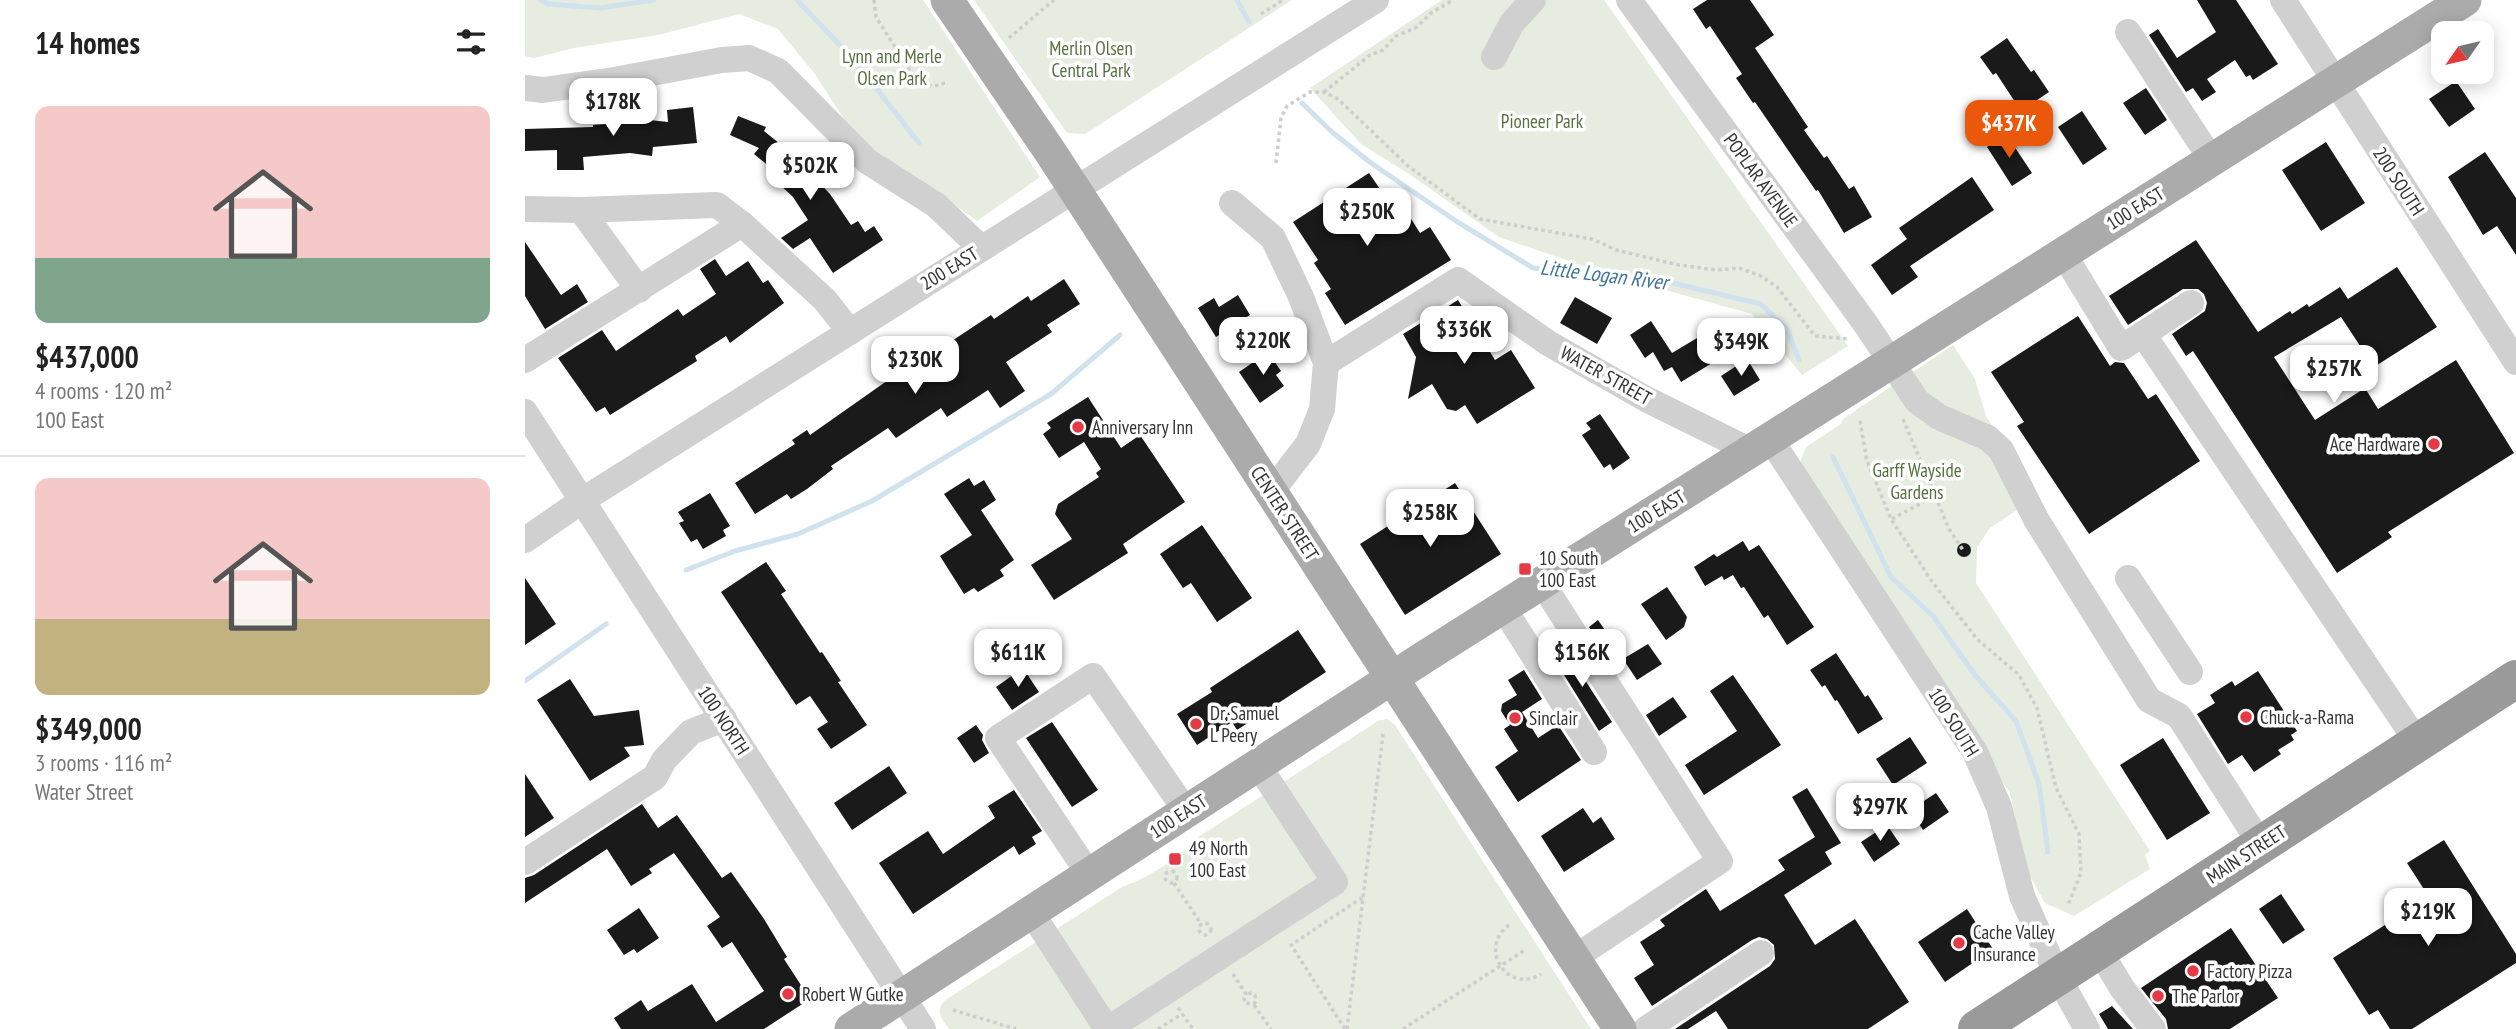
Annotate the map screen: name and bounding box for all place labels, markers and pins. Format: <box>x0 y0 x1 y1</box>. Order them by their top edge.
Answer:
pin: $178K <box>564 78 662 138</box>
pin: $437K <box>1960 100 2058 160</box>
pin: $502K <box>761 142 859 202</box>
pin: $250K <box>1318 188 1416 248</box>
pin: $336K <box>1415 306 1513 366</box>
pin: $220K <box>1214 318 1312 377</box>
pin: $349K <box>1692 318 1790 378</box>
pin: $230K <box>866 336 964 396</box>
pin: $257K <box>2285 346 2383 405</box>
place label: Anniversary Inn <box>1092 415 1193 439</box>
marker: Anniversary Inn <box>1070 419 1086 435</box>
place label: Ace Hardware <box>2330 432 2420 456</box>
marker: Ace Hardware <box>2426 436 2442 452</box>
pin: $258K <box>1381 490 1479 549</box>
place label: 10 South 100 East <box>1539 546 1598 592</box>
marker: 10 South 100 East <box>1517 561 1533 577</box>
pin: $611K <box>969 630 1067 689</box>
pin: $156K <box>1533 630 1631 689</box>
place label: Dr. Samuel L Peery <box>1210 701 1280 747</box>
place label: Chuck-a-Rama <box>2260 705 2354 729</box>
place label: Sinclair <box>1529 706 1579 730</box>
marker: Chuck-a-Rama <box>2238 709 2254 725</box>
marker: Sinclair <box>1507 710 1523 726</box>
marker: Dr. Samuel L Peery <box>1188 716 1204 732</box>
pin: $297K <box>1831 784 1929 843</box>
place label: 49 North 100 East <box>1189 836 1248 882</box>
marker: 49 North 100 East <box>1167 851 1183 867</box>
pin: $219K <box>2379 888 2477 948</box>
place label: Cache Valley Insurance <box>1973 920 2056 966</box>
marker: Cache Valley Insurance <box>1951 935 1967 951</box>
place label: Factory Pizza <box>2207 959 2292 983</box>
marker: Factory Pizza <box>2185 963 2201 979</box>
place label: Robert W Gutke <box>802 982 904 1006</box>
place label: The Parlor <box>2172 984 2240 1008</box>
marker: Robert W Gutke <box>780 986 796 1002</box>
marker: The Parlor <box>2150 988 2166 1004</box>

